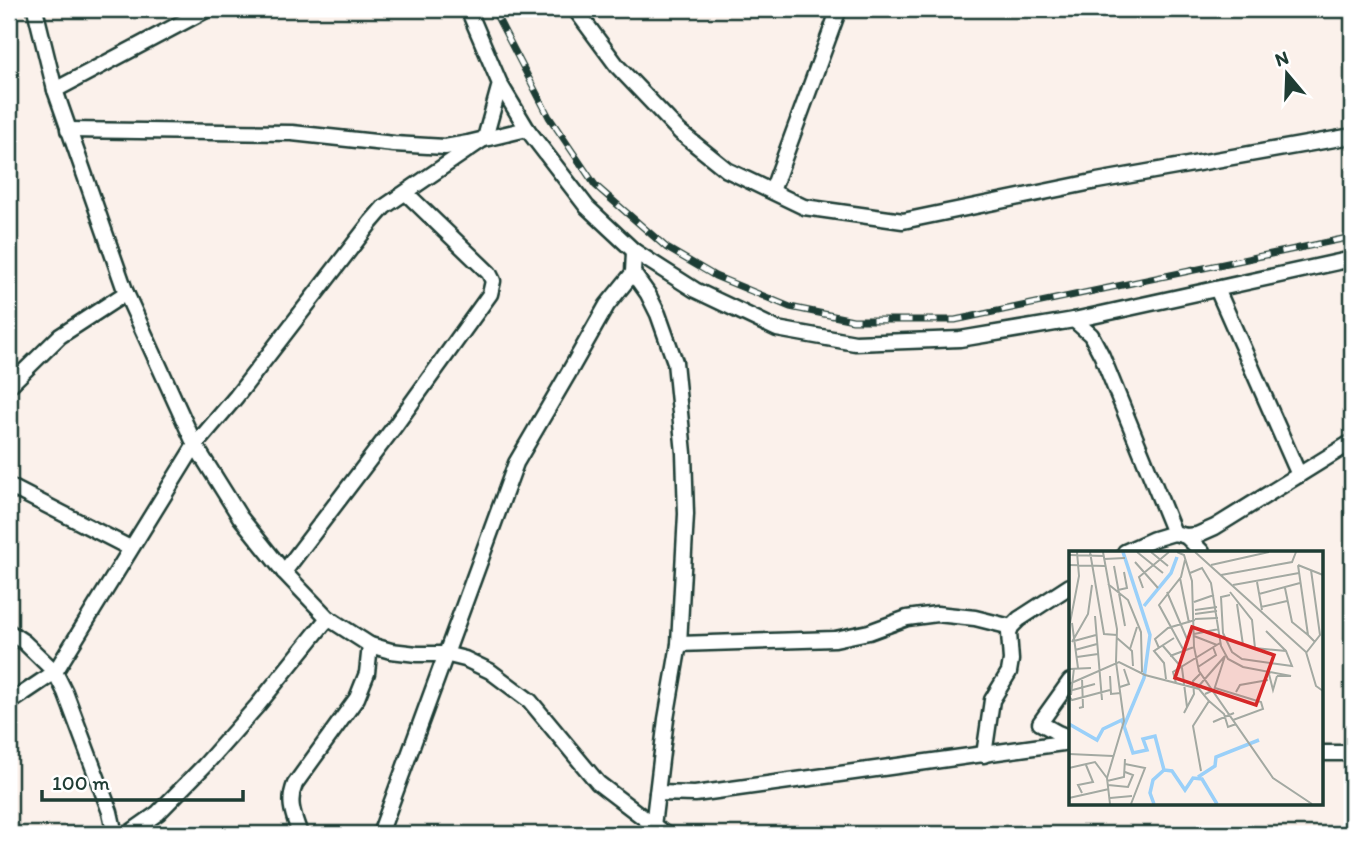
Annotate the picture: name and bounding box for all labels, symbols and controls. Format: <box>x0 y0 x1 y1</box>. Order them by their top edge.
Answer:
north arrow <box>1252 38 1322 108</box>
text: N <box>1272 45 1291 71</box>
inset map <box>1069 551 1322 804</box>
scale bar <box>42 759 243 803</box>
text: 100 m <box>52 770 110 795</box>

